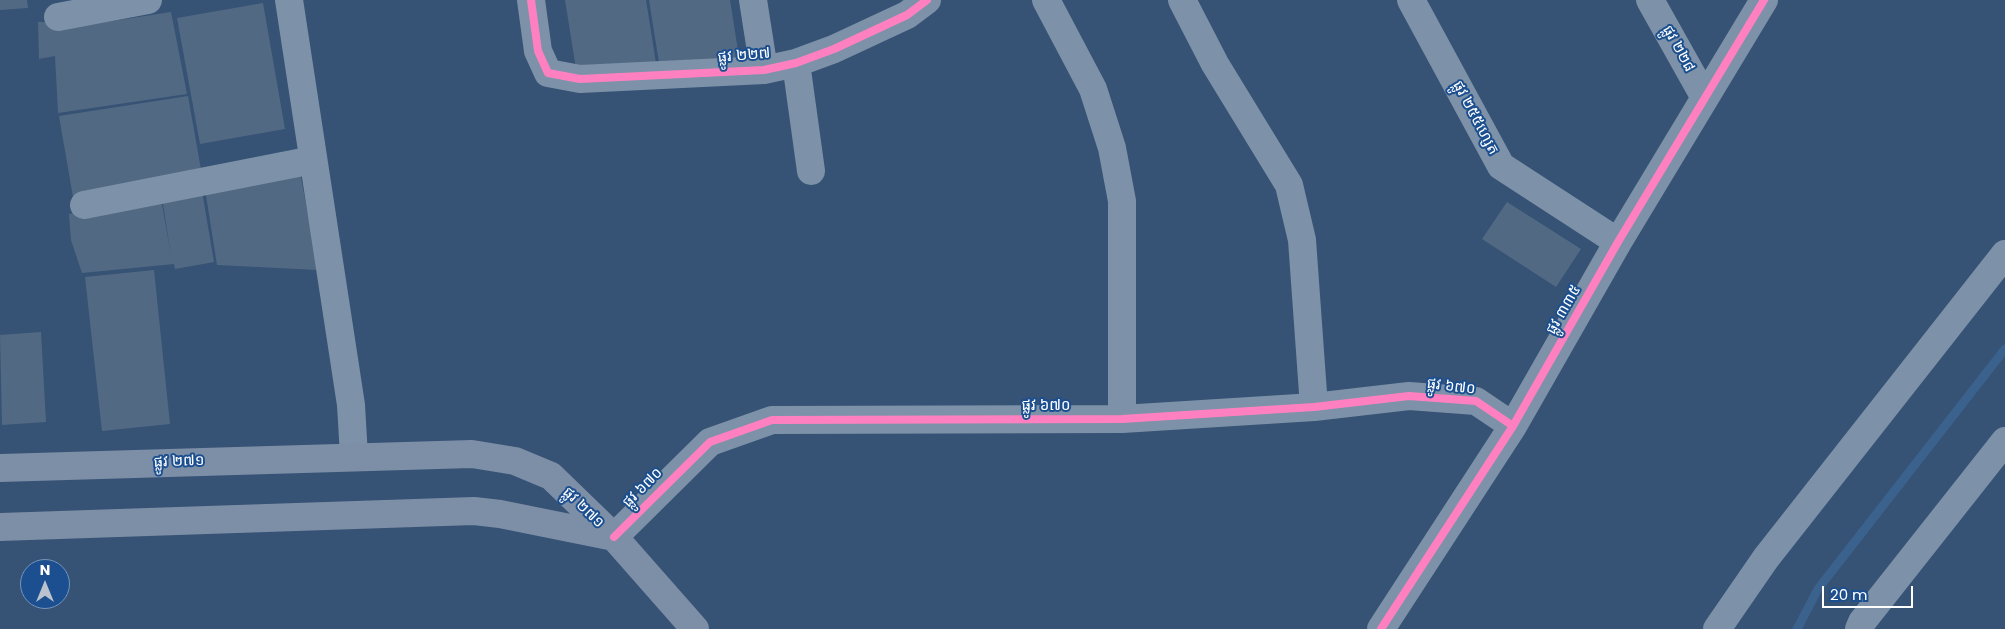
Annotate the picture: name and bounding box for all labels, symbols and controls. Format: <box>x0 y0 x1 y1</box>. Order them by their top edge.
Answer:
street label: ផ្លូវ ២២៨ <box>1658 23 1698 75</box>
street label: ផ្លូវ ២២៧ <box>717 45 771 67</box>
street label: ផ្លូវ ២៥៥ហ្សេត <box>1448 78 1502 158</box>
street label: ផ្លូវ ៣៣៥ <box>1543 282 1585 338</box>
street label: ផ្លូវ ៦៧០ <box>1425 375 1477 399</box>
street label: ផ្លូវ ៦៧០ <box>1021 397 1071 415</box>
street label: ផ្លូវ ២៧១ <box>153 452 205 472</box>
street label: ផ្លូវ ៦៧០ <box>619 464 667 512</box>
street label: ផ្លូវ ២៧១ <box>558 484 608 532</box>
north arrow <box>20 559 70 609</box>
text: N <box>40 560 50 580</box>
scale bar <box>1825 576 1916 608</box>
text: 20 m <box>1830 584 1868 605</box>

